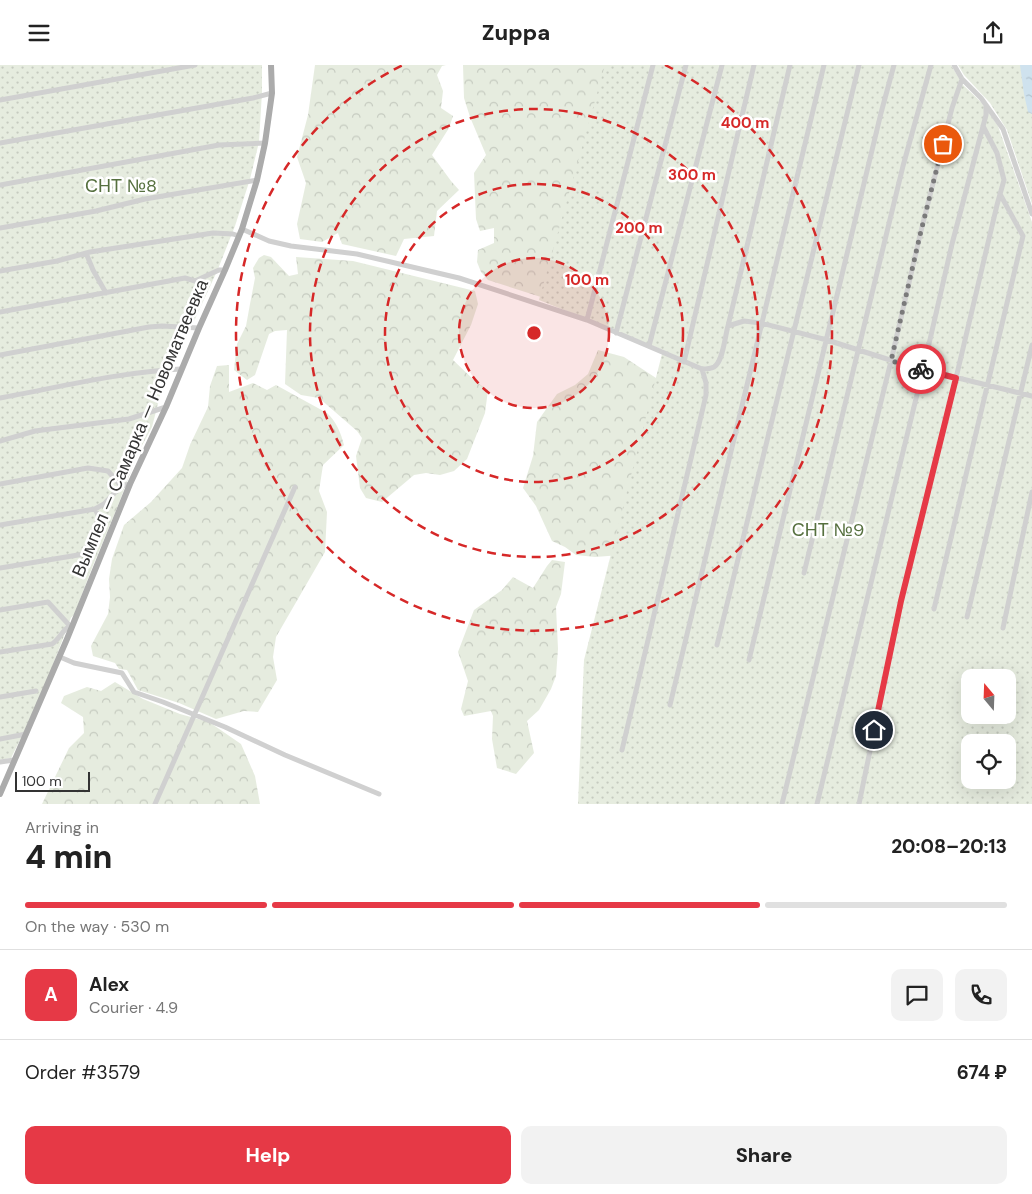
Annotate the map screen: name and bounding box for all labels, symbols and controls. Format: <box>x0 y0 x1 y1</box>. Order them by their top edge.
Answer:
text: Zuppa <box>482 18 550 47</box>
icon: menu <box>25 19 53 47</box>
icon: share <box>979 19 1007 47</box>
text: 400 m <box>721 113 769 133</box>
pin <box>922 123 964 165</box>
icon: bag <box>929 130 957 158</box>
text: 300 m <box>668 165 716 185</box>
park label: СНТ №8 <box>85 174 157 198</box>
text: 200 m <box>615 218 663 238</box>
text: 100 m <box>565 270 609 290</box>
street label: Вымпел — Самарка — Новоматвеевка <box>66 275 214 581</box>
centre of rings <box>525 324 543 342</box>
courier <box>896 344 946 394</box>
icon: bike <box>907 355 935 383</box>
park label: СНТ №9 <box>792 518 864 542</box>
north arrow <box>961 669 1016 724</box>
map controls <box>961 669 1016 789</box>
pin <box>853 709 895 751</box>
icon: home <box>860 716 888 744</box>
button: locate <box>961 734 1016 789</box>
scale bar <box>15 769 90 792</box>
text: 100 m <box>22 772 62 790</box>
text: Arriving in <box>25 817 99 838</box>
text: 20:08–20:13 <box>891 834 1007 859</box>
text: 4 min <box>25 836 112 878</box>
text: On the way · 530 m <box>25 916 169 937</box>
button: chat <box>891 969 943 1021</box>
button: phone <box>955 969 1007 1021</box>
text: Alex <box>89 972 129 997</box>
text: A <box>44 982 58 1007</box>
text: Courier · 4.9 <box>89 997 178 1018</box>
text: Order #3579 <box>25 1060 141 1085</box>
text: 674 ₽ <box>957 1060 1007 1085</box>
button: Help <box>25 1126 511 1184</box>
button: Share <box>521 1126 1007 1184</box>

